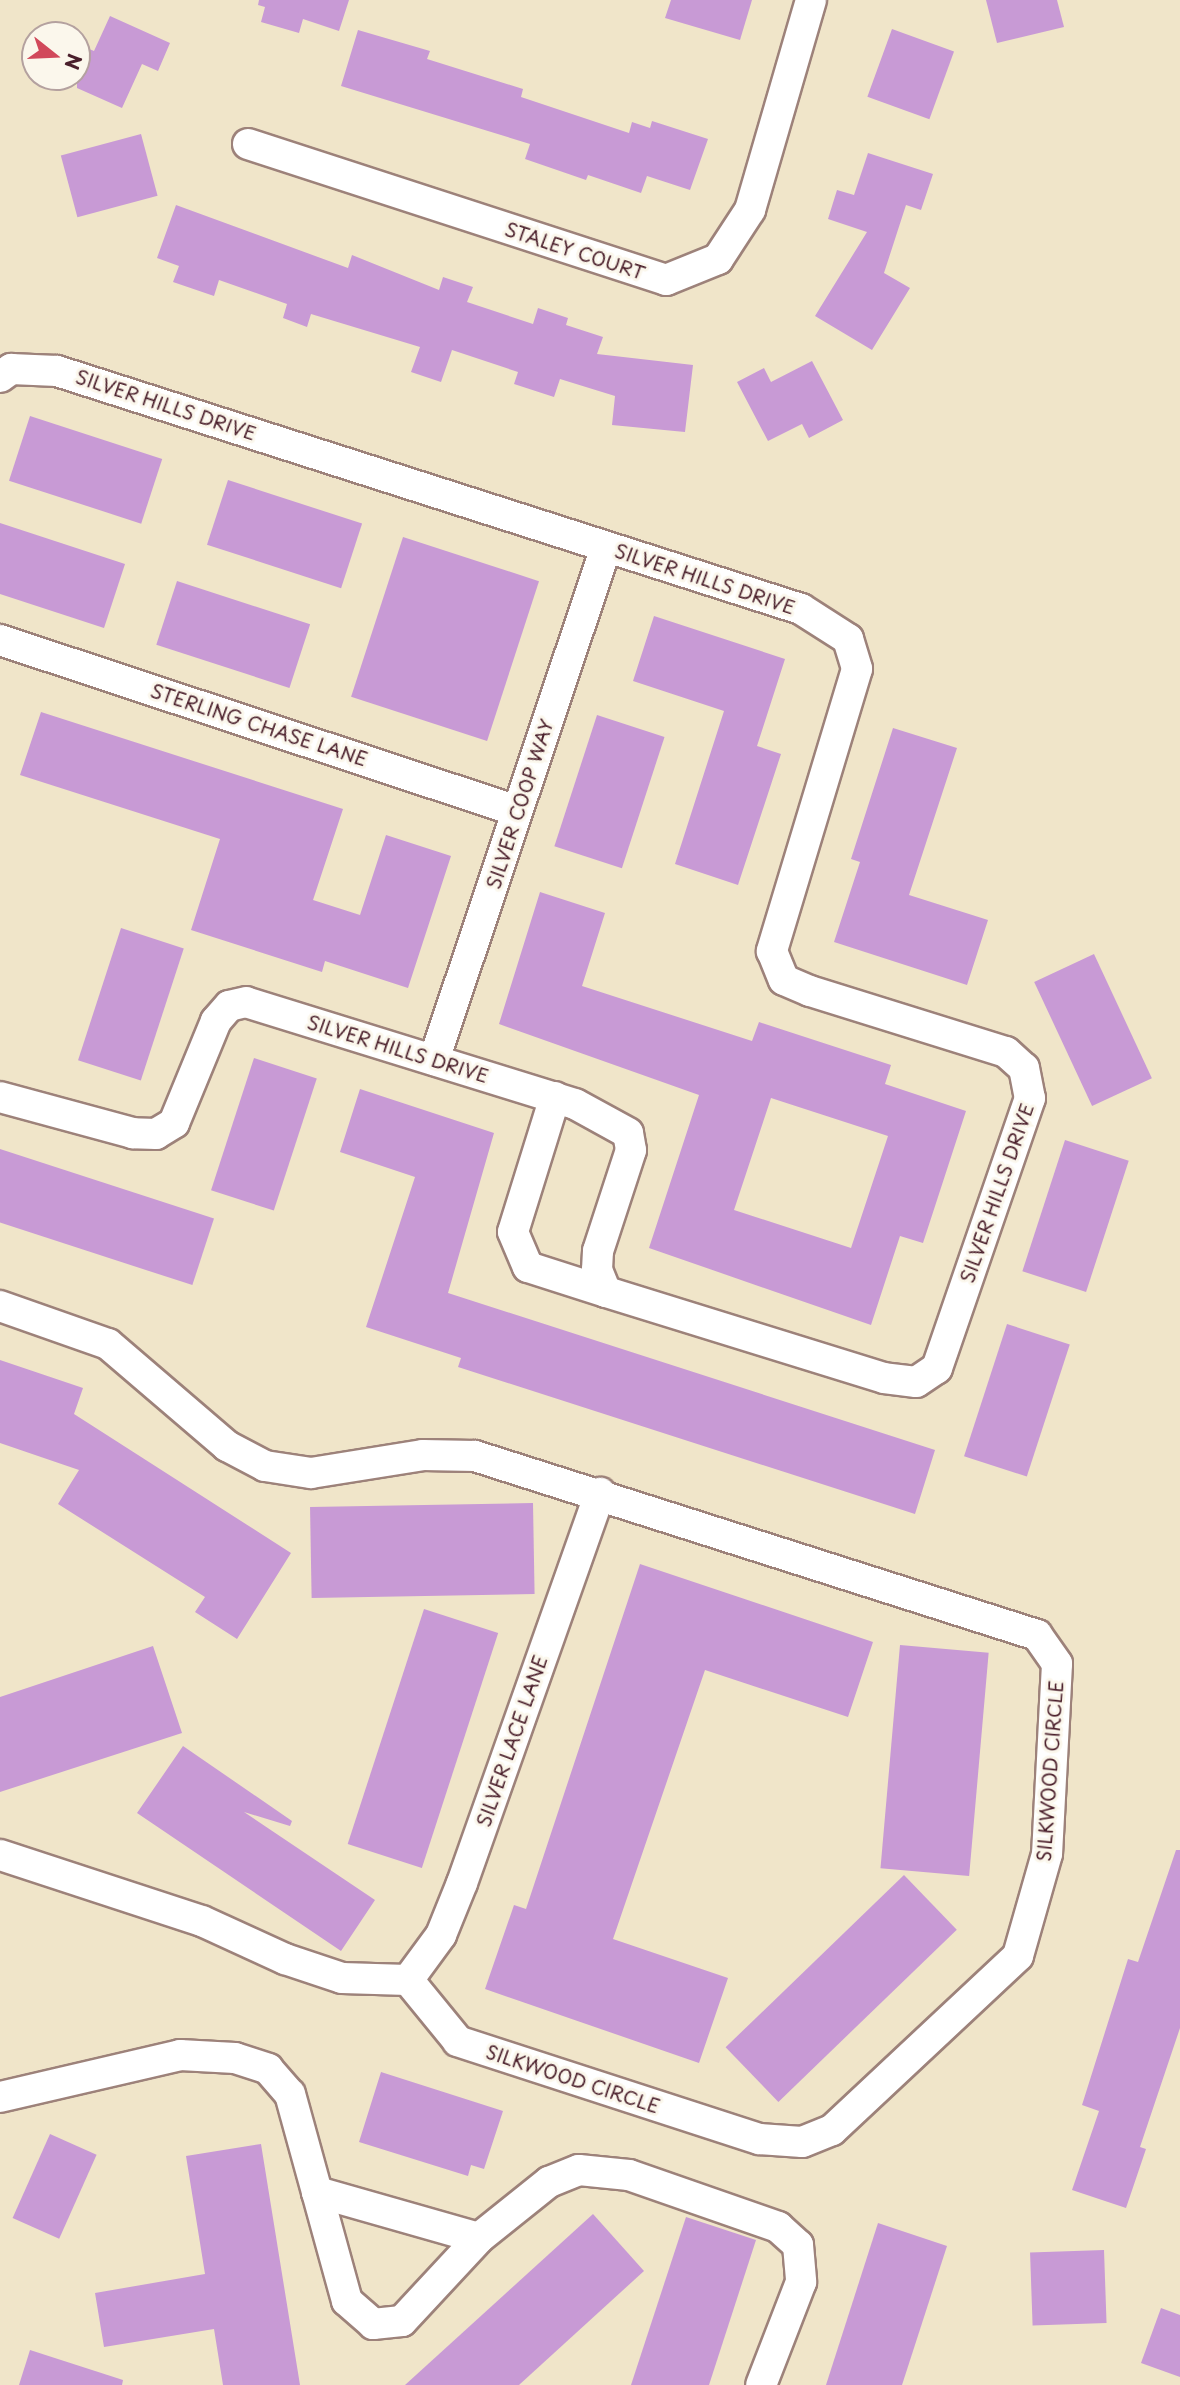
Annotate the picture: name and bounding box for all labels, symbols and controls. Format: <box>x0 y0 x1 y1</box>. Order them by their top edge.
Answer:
north arrow <box>21 21 91 91</box>
text: N <box>58 50 90 73</box>
street label: STALEY COURT <box>501 217 649 285</box>
street label: SILVER HILLS DRIVE <box>72 365 260 445</box>
street label: SILVER HILLS DRIVE <box>611 539 799 619</box>
street label: STERLING CHASE LANE <box>147 679 371 771</box>
street label: SILVER COOP WAY <box>482 715 558 893</box>
street label: SILVER HILLS DRIVE <box>304 1010 492 1088</box>
street label: SILVER HILLS DRIVE <box>955 1099 1039 1287</box>
street label: SILVER LACE LANE <box>472 1652 552 1830</box>
street label: SILKWOOD CIRCLE <box>1032 1679 1068 1863</box>
street label: SILKWOOD CIRCLE <box>482 2040 664 2118</box>

